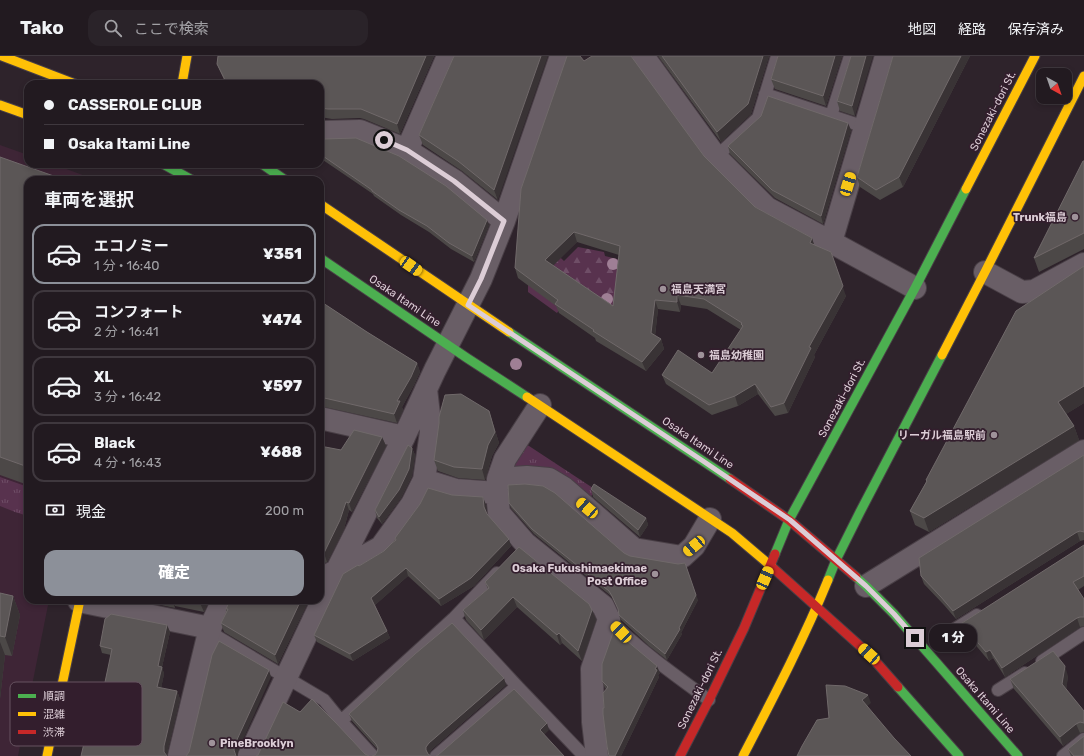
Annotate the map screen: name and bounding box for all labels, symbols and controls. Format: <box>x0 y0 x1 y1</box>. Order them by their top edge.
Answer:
search box <box>88 10 368 46</box>
text: Tako <box>20 16 64 39</box>
icon: search <box>102 17 124 39</box>
text: ここで検索 <box>134 20 209 38</box>
text: 地図 <box>908 21 936 38</box>
text: 経路 <box>958 21 986 38</box>
text: 保存済み <box>1008 21 1064 38</box>
north arrow <box>1036 68 1072 104</box>
map controls <box>1036 68 1072 104</box>
street label: Sonezaki-dori St. <box>967 69 1019 153</box>
text: CASSEROLE CLUB <box>68 96 202 114</box>
route start <box>375 131 393 149</box>
text: Osaka Itami Line <box>68 135 190 153</box>
car <box>839 171 857 197</box>
text: 車両を選択 <box>44 189 134 211</box>
place label: Trunk福島 <box>1013 211 1067 224</box>
marker: Trunk福島 <box>1070 212 1080 222</box>
icon: car <box>46 236 82 272</box>
text: エコノミー <box>94 237 169 255</box>
text: ¥351 <box>263 245 302 263</box>
car <box>398 254 424 278</box>
text: 1 分 · 16:40 <box>94 258 159 273</box>
street label: Osaka Itami Line <box>367 272 443 330</box>
place label: 福島天満宮 <box>671 283 726 296</box>
marker: 福島天満宮 <box>658 284 668 294</box>
icon: car <box>46 302 82 338</box>
text: コンフォート <box>94 303 184 321</box>
text: ¥474 <box>262 311 302 329</box>
text: 2 分 · 16:41 <box>94 324 159 339</box>
place label: 福島幼稚園 <box>709 349 764 362</box>
marker: 福島幼稚園 <box>696 350 706 360</box>
street label: Sonezaki-dori St. <box>816 356 868 440</box>
icon: car <box>46 368 82 404</box>
text: XL <box>94 368 113 386</box>
text: ¥597 <box>262 377 302 395</box>
text: 3 分 · 16:42 <box>94 389 161 404</box>
street label: Osaka Itami Line <box>660 414 736 472</box>
place label: リーガル福島駅前 <box>898 429 986 442</box>
marker: リーガル福島駅前 <box>989 430 999 440</box>
icon: car <box>46 434 82 470</box>
text: Black <box>94 434 135 452</box>
text: ¥688 <box>260 443 302 461</box>
text: 4 分 · 16:43 <box>94 455 162 470</box>
car <box>574 496 600 520</box>
icon: cash <box>44 499 66 521</box>
text: 現金 <box>76 503 106 521</box>
text: 200 m <box>265 503 304 518</box>
car <box>681 534 707 558</box>
button: 確定 <box>44 550 304 596</box>
place label: Osaka Fukushimaekimae Post Office <box>512 562 647 588</box>
car <box>755 565 775 591</box>
marker: Osaka Fukushimaekimae Post Office <box>650 569 660 579</box>
car <box>608 619 634 645</box>
callout: 1 分 <box>929 624 977 652</box>
route end <box>906 629 924 647</box>
text: 1 分 <box>942 630 964 645</box>
car <box>856 642 882 666</box>
street label: Sonezaki-dori St. <box>675 647 725 731</box>
street label: Osaka Itami Line <box>953 664 1017 736</box>
legend <box>10 682 142 746</box>
text: 順調 <box>43 690 65 703</box>
text: 混雑 <box>43 708 65 721</box>
text: 渋滞 <box>43 726 65 739</box>
place label: PineBrooklyn <box>220 737 294 750</box>
marker: PineBrooklyn <box>207 738 217 748</box>

